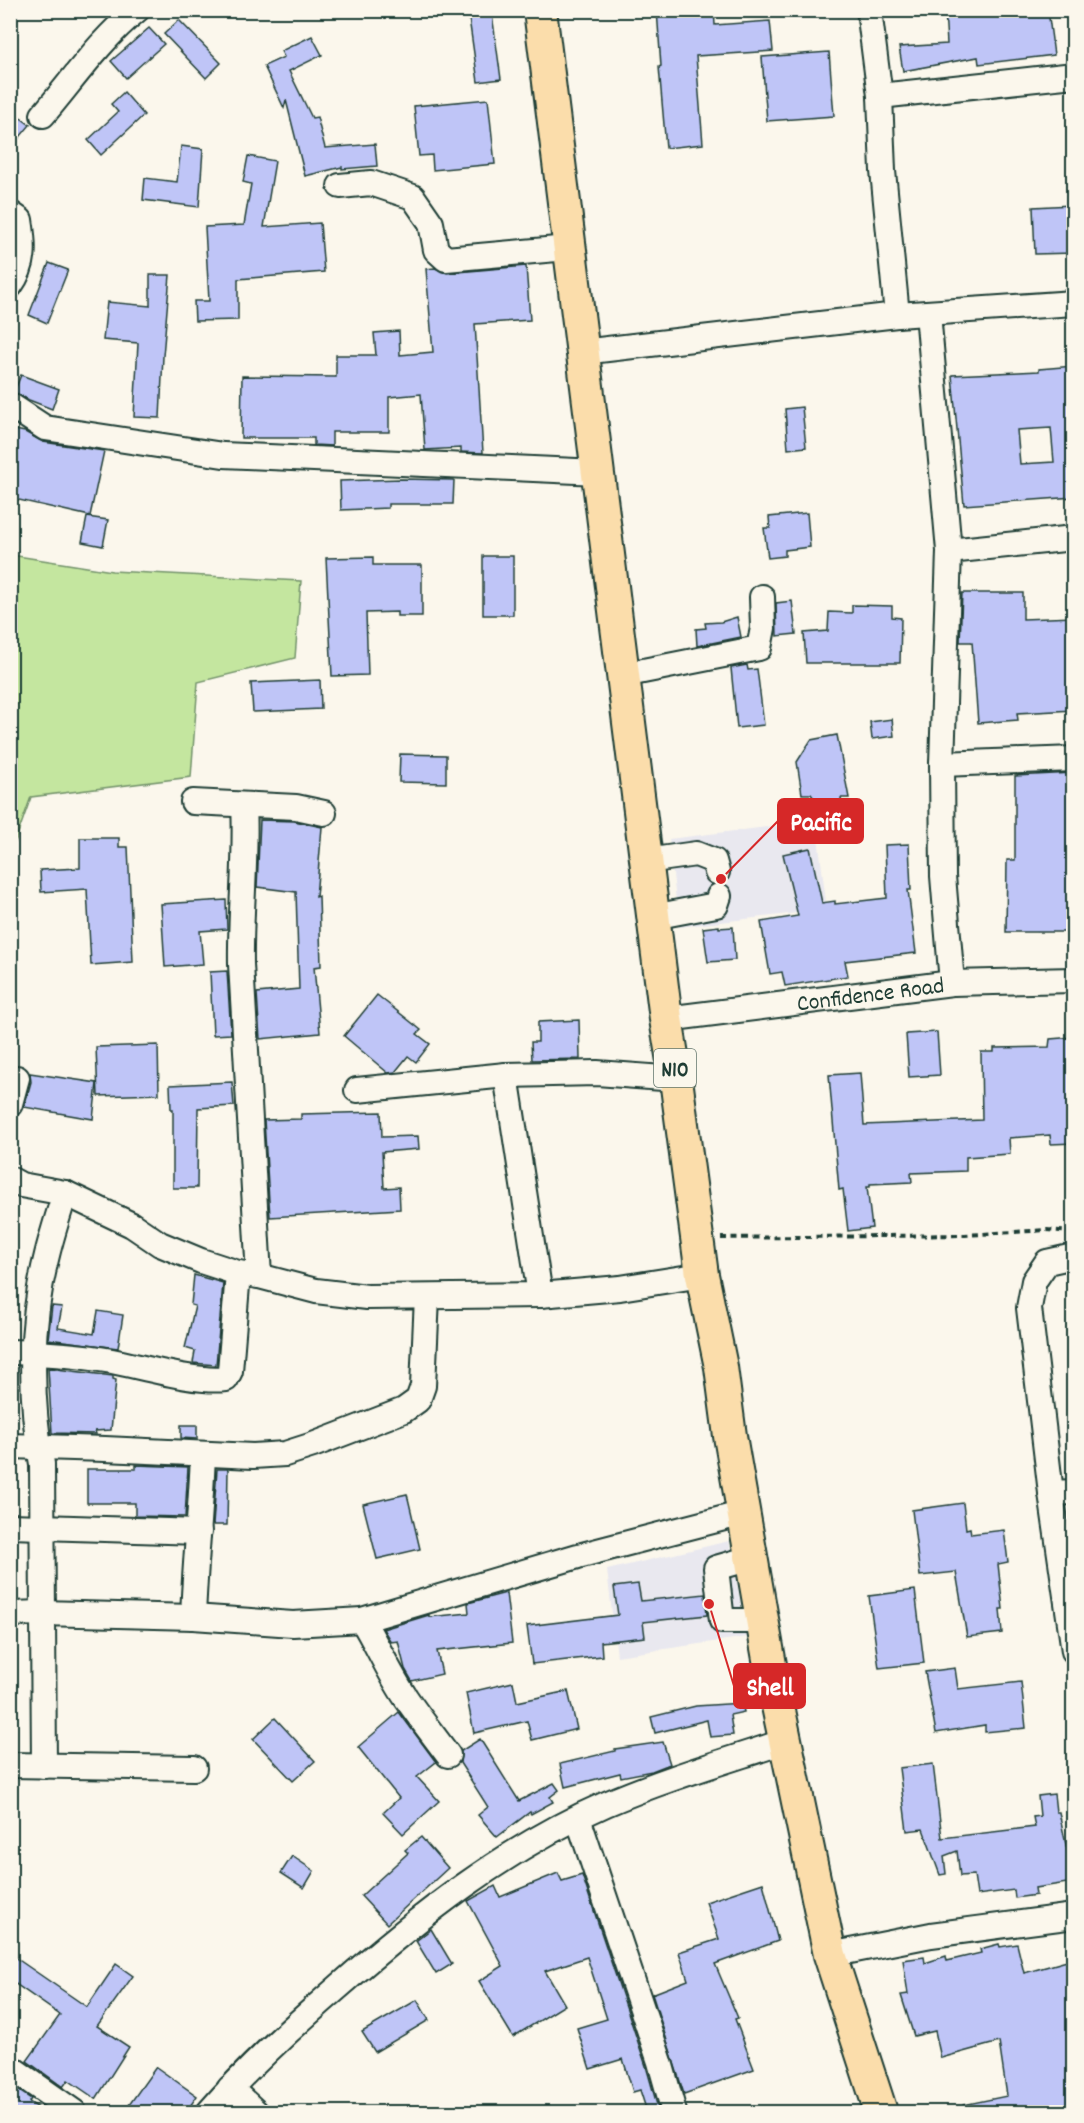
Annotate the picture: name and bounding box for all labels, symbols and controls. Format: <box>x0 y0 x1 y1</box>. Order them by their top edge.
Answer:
callout: Pacific <box>778 799 863 843</box>
text: Pacific <box>790 806 852 843</box>
street label: Confidence Road <box>795 970 946 1022</box>
road number: N10 <box>654 1049 696 1087</box>
callout: Shell <box>734 1664 805 1708</box>
text: Shell <box>746 1671 794 1708</box>

